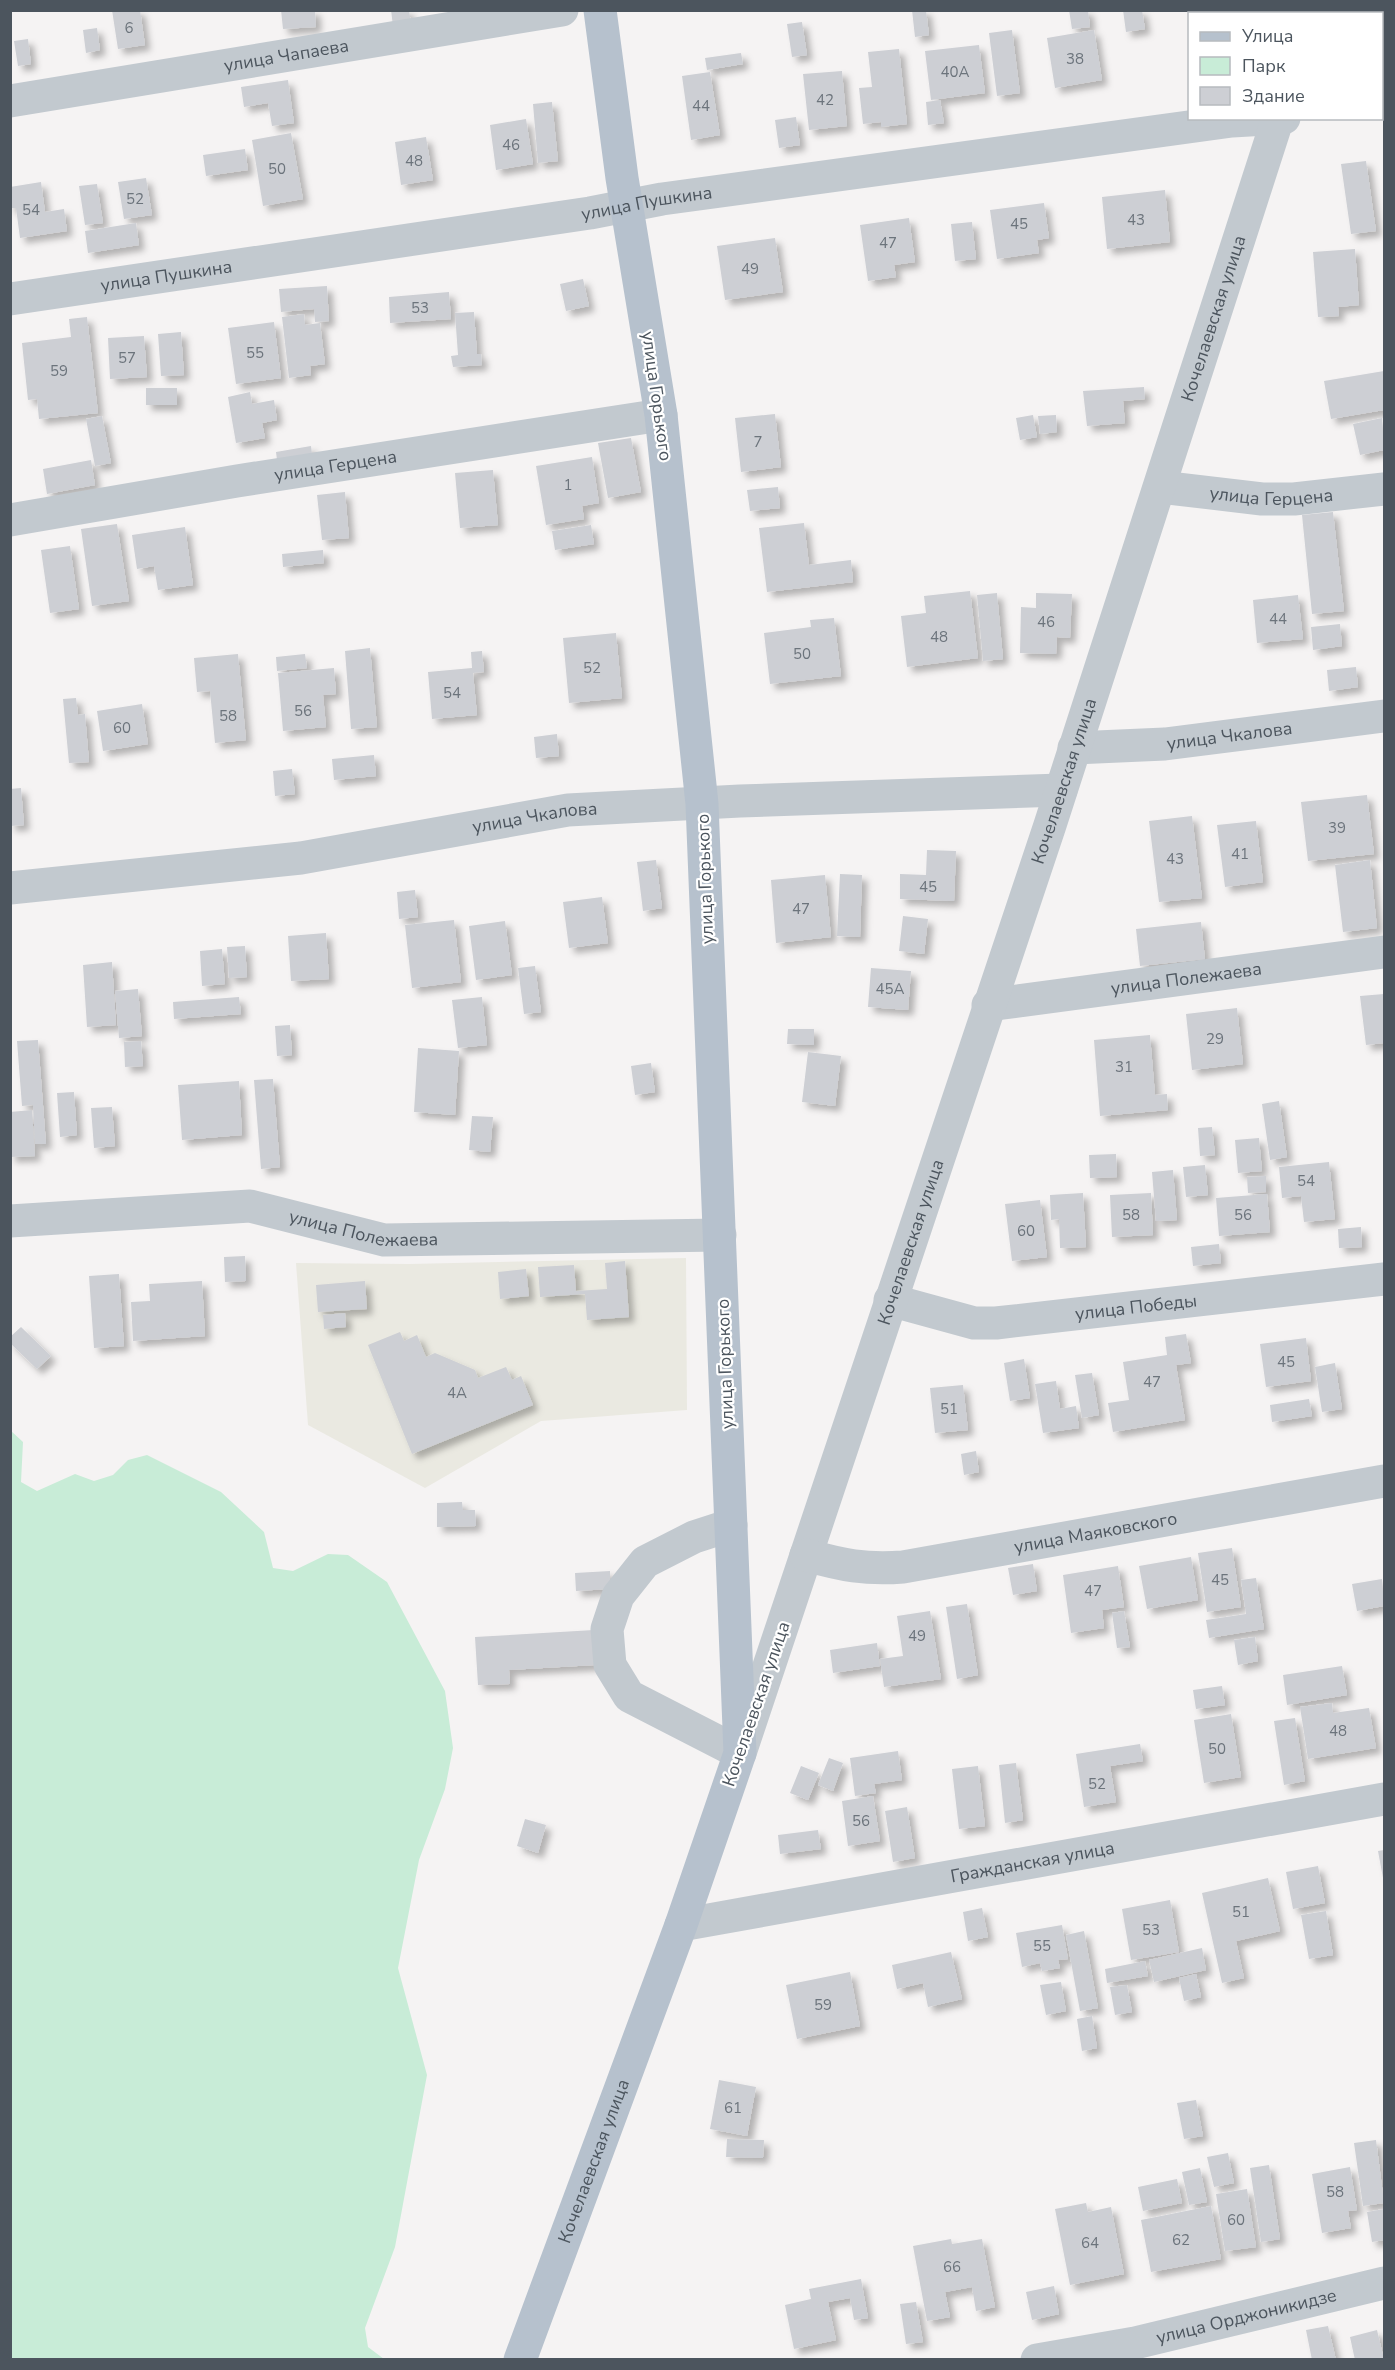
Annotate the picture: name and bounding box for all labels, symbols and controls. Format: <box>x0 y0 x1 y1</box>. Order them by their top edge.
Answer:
legend <box>1188 12 1383 120</box>
house number: 6 <box>124 18 134 38</box>
text: Улица <box>1241 24 1293 48</box>
street label: улица Чапаева <box>222 33 351 78</box>
house number: 38 <box>1066 49 1084 69</box>
text: Парк <box>1242 54 1286 78</box>
house number: 40А <box>941 62 970 82</box>
text: Здание <box>1242 84 1305 108</box>
house number: 42 <box>816 90 834 110</box>
house number: 44 <box>692 96 710 116</box>
house number: 46 <box>502 135 520 155</box>
house number: 48 <box>405 151 423 171</box>
house number: 50 <box>268 159 286 179</box>
street label: улица Пушкина <box>580 180 714 226</box>
house number: 52 <box>126 189 144 209</box>
house number: 54 <box>22 200 40 220</box>
house number: 43 <box>1127 210 1145 230</box>
house number: 45 <box>1010 214 1028 234</box>
street label: Кочелаевская улица <box>1175 232 1251 405</box>
house number: 47 <box>879 233 897 253</box>
street label: улица Пушкина <box>99 254 234 297</box>
house number: 49 <box>741 259 759 279</box>
house number: 53 <box>411 298 429 318</box>
street label: улица Горького <box>636 330 678 462</box>
house number: 55 <box>246 343 264 363</box>
house number: 57 <box>118 348 136 368</box>
house number: 59 <box>50 361 68 381</box>
house number: 7 <box>753 432 763 452</box>
street label: улица Герцена <box>273 444 398 487</box>
house number: 1 <box>563 475 573 495</box>
street label: улица Герцена <box>1208 481 1334 511</box>
house number: 44 <box>1269 609 1287 629</box>
house number: 46 <box>1037 612 1055 632</box>
house number: 48 <box>930 627 948 647</box>
house number: 50 <box>793 644 811 664</box>
house number: 52 <box>583 658 601 678</box>
house number: 54 <box>443 683 461 703</box>
street label: Кочелаевская улица <box>1026 695 1102 867</box>
house number: 56 <box>294 701 312 721</box>
house number: 58 <box>219 706 237 726</box>
street label: улица Чкалова <box>1165 716 1294 756</box>
house number: 60 <box>113 718 131 738</box>
street label: улица Чкалова <box>470 796 598 839</box>
street label: улица Горького <box>691 813 719 945</box>
house number: 39 <box>1328 818 1346 838</box>
house number: 41 <box>1231 844 1249 864</box>
house number: 43 <box>1166 849 1184 869</box>
house number: 45 <box>919 877 937 897</box>
house number: 47 <box>792 899 810 919</box>
street label: улица Полежаева <box>1109 957 1263 1000</box>
house number: 45А <box>876 979 905 999</box>
house number: 29 <box>1206 1029 1224 1049</box>
house number: 31 <box>1115 1057 1133 1077</box>
street label: Кочелаевская улица <box>872 1156 949 1328</box>
house number: 54 <box>1297 1171 1315 1191</box>
street label: улица Полежаева <box>286 1204 438 1252</box>
house number: 58 <box>1122 1205 1140 1225</box>
house number: 56 <box>1234 1205 1252 1225</box>
house number: 60 <box>1017 1221 1035 1241</box>
street label: улица Победы <box>1074 1288 1198 1326</box>
street label: улица Горького <box>711 1298 739 1430</box>
house number: 45 <box>1277 1352 1295 1372</box>
house number: 47 <box>1143 1372 1161 1392</box>
house number: 4А <box>447 1383 467 1403</box>
house number: 51 <box>940 1399 958 1419</box>
street label: улица Маяковского <box>1012 1506 1179 1559</box>
house number: 45 <box>1211 1570 1229 1590</box>
house number: 47 <box>1084 1581 1102 1601</box>
street label: Кочелаевская улица <box>716 1618 796 1790</box>
house number: 49 <box>908 1626 926 1646</box>
house number: 48 <box>1329 1721 1347 1741</box>
house number: 50 <box>1208 1739 1226 1759</box>
house number: 52 <box>1088 1774 1106 1794</box>
house number: 56 <box>852 1811 870 1831</box>
street label: Гражданская улица <box>949 1836 1116 1888</box>
house number: 51 <box>1232 1902 1250 1922</box>
house number: 53 <box>1142 1920 1160 1940</box>
house number: 55 <box>1033 1936 1051 1956</box>
house number: 59 <box>814 1995 832 2015</box>
street label: Кочелаевская улица <box>552 2076 635 2247</box>
house number: 61 <box>724 2098 742 2118</box>
house number: 58 <box>1326 2182 1344 2202</box>
house number: 60 <box>1227 2210 1245 2230</box>
house number: 62 <box>1172 2230 1190 2250</box>
house number: 64 <box>1081 2233 1099 2253</box>
house number: 66 <box>943 2257 961 2277</box>
street label: улица Орджоникидзе <box>1154 2283 1339 2349</box>

